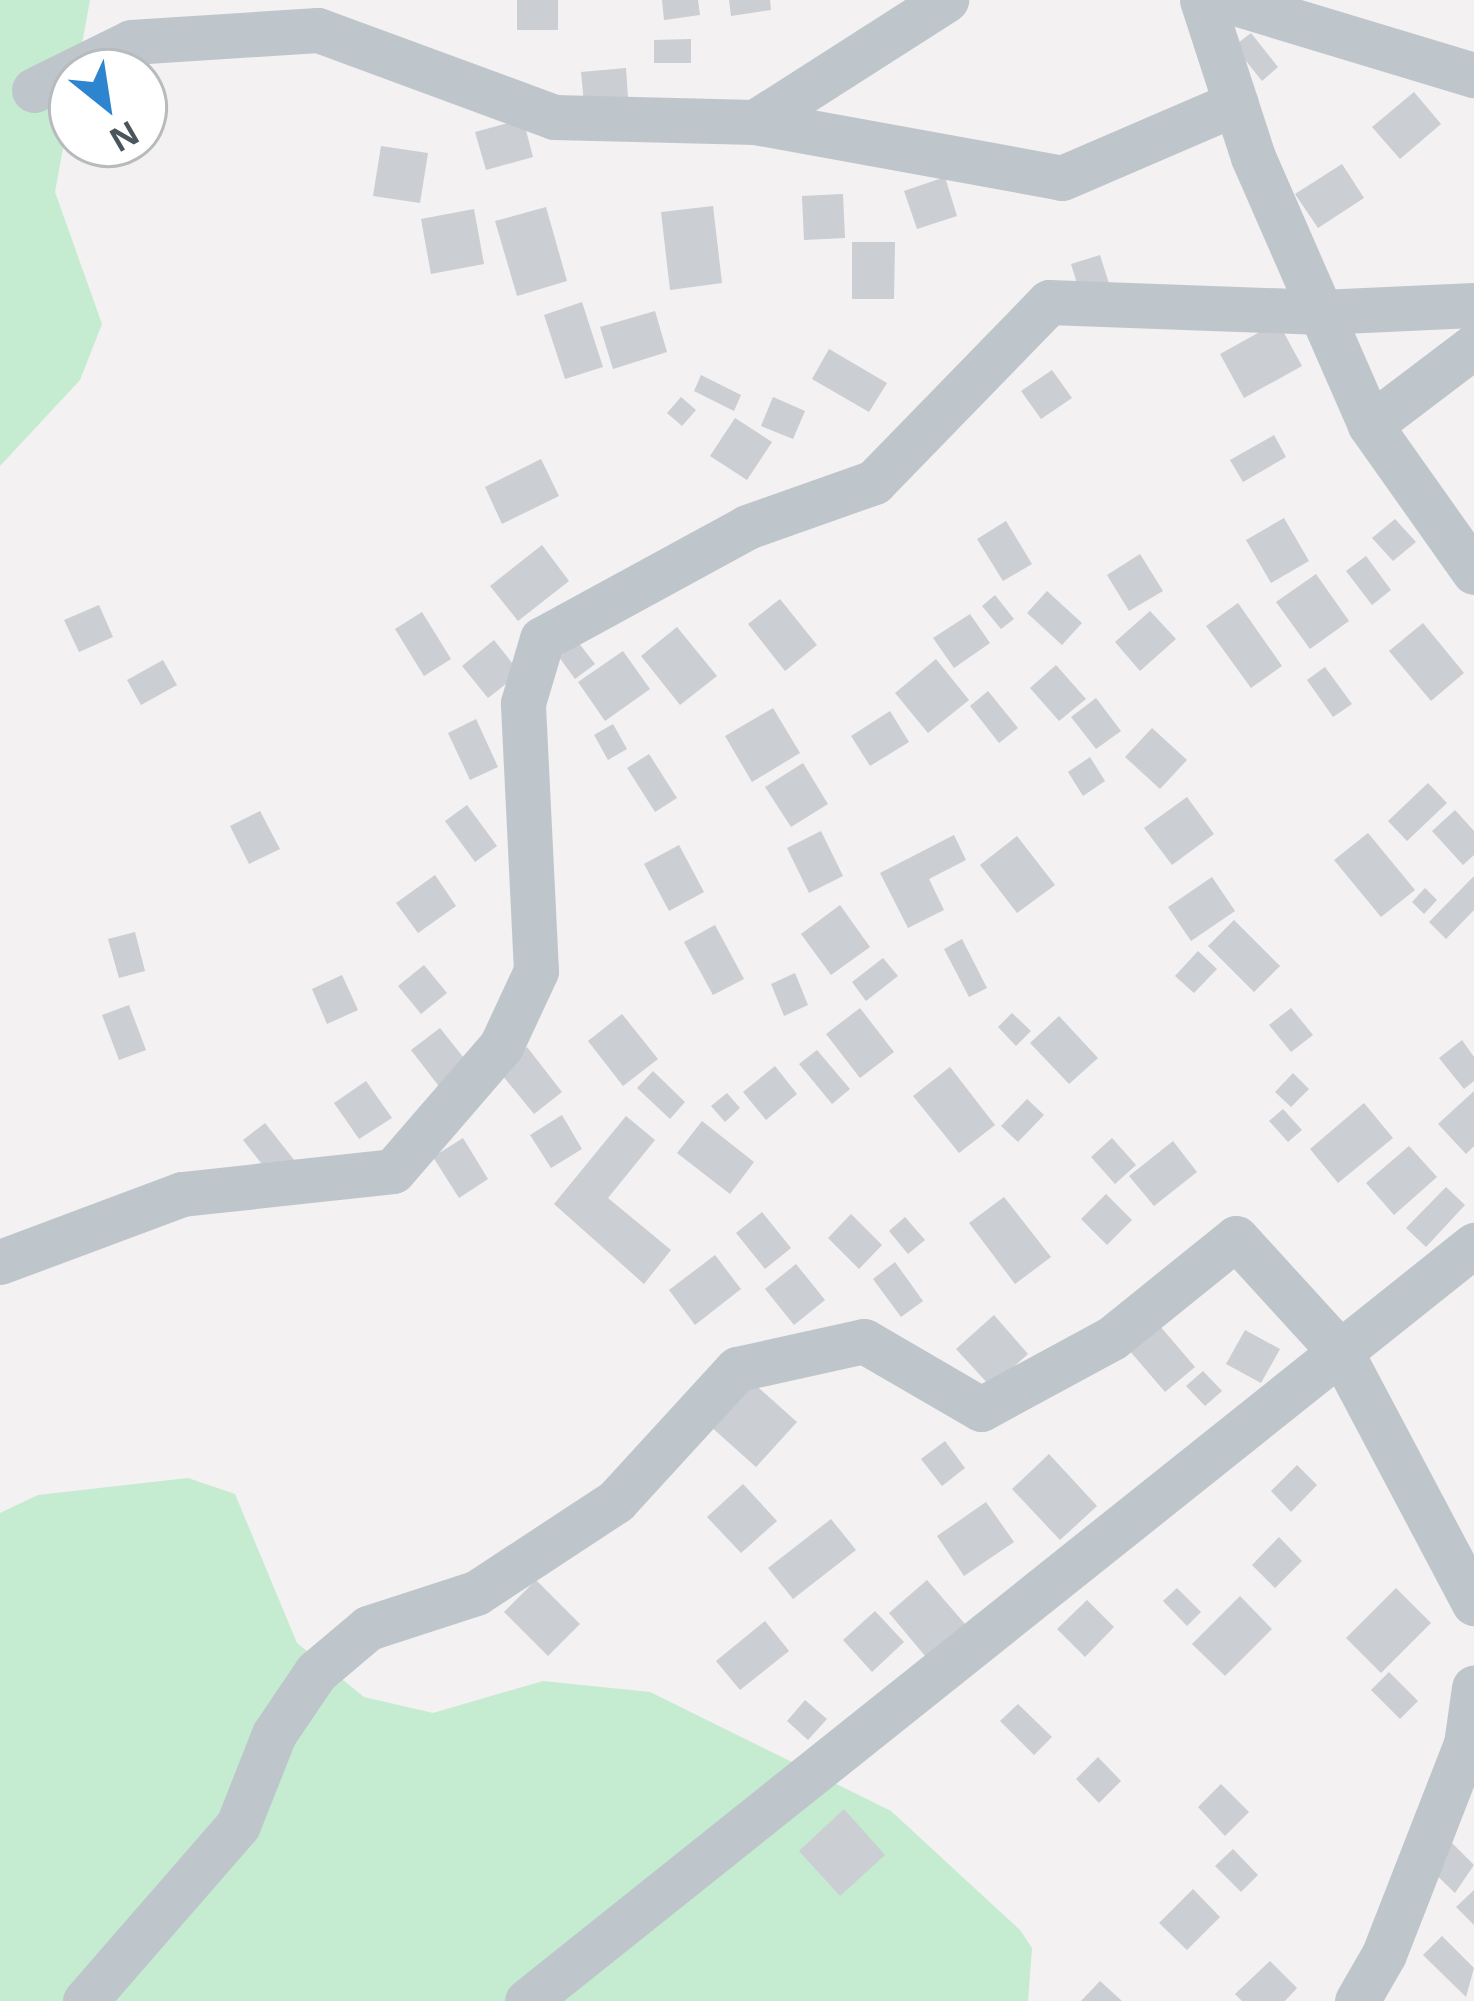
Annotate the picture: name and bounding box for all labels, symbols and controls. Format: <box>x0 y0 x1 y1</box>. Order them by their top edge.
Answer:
north arrow <box>48 48 168 168</box>
text: N <box>102 111 148 163</box>

